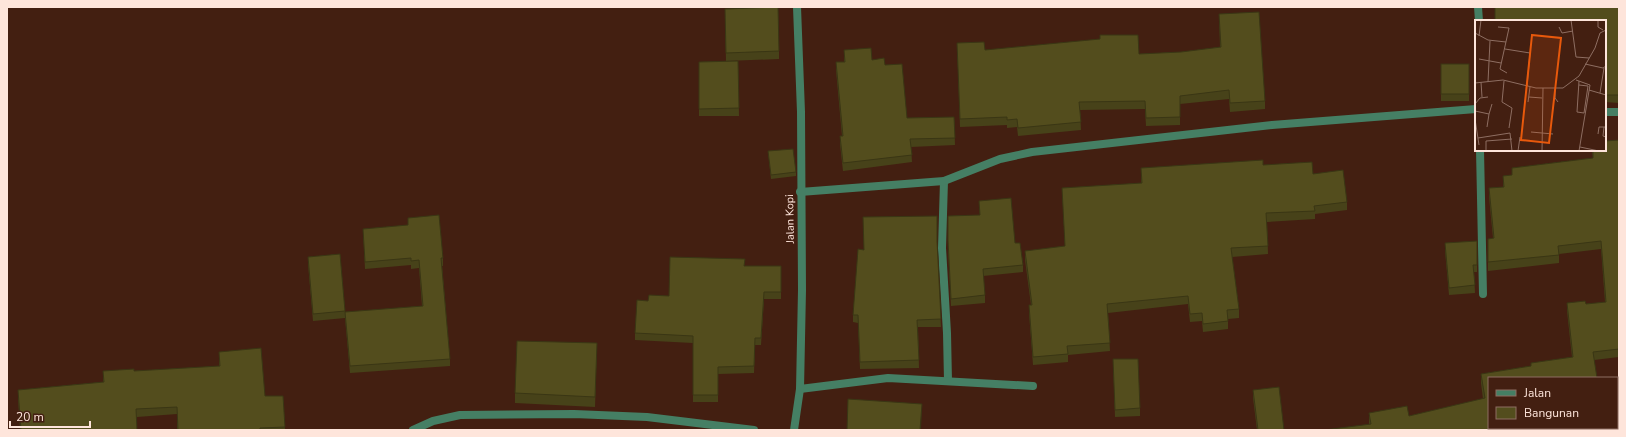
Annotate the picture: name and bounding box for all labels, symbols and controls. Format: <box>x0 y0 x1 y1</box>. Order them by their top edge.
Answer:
inset map <box>1475 20 1606 151</box>
street label: Jalan Kopi <box>782 194 798 245</box>
legend <box>1488 377 1618 429</box>
text: Jalan <box>1523 385 1551 401</box>
scale bar <box>10 403 90 429</box>
text: Bangunan <box>1524 405 1579 421</box>
text: 20 m <box>16 409 44 425</box>

